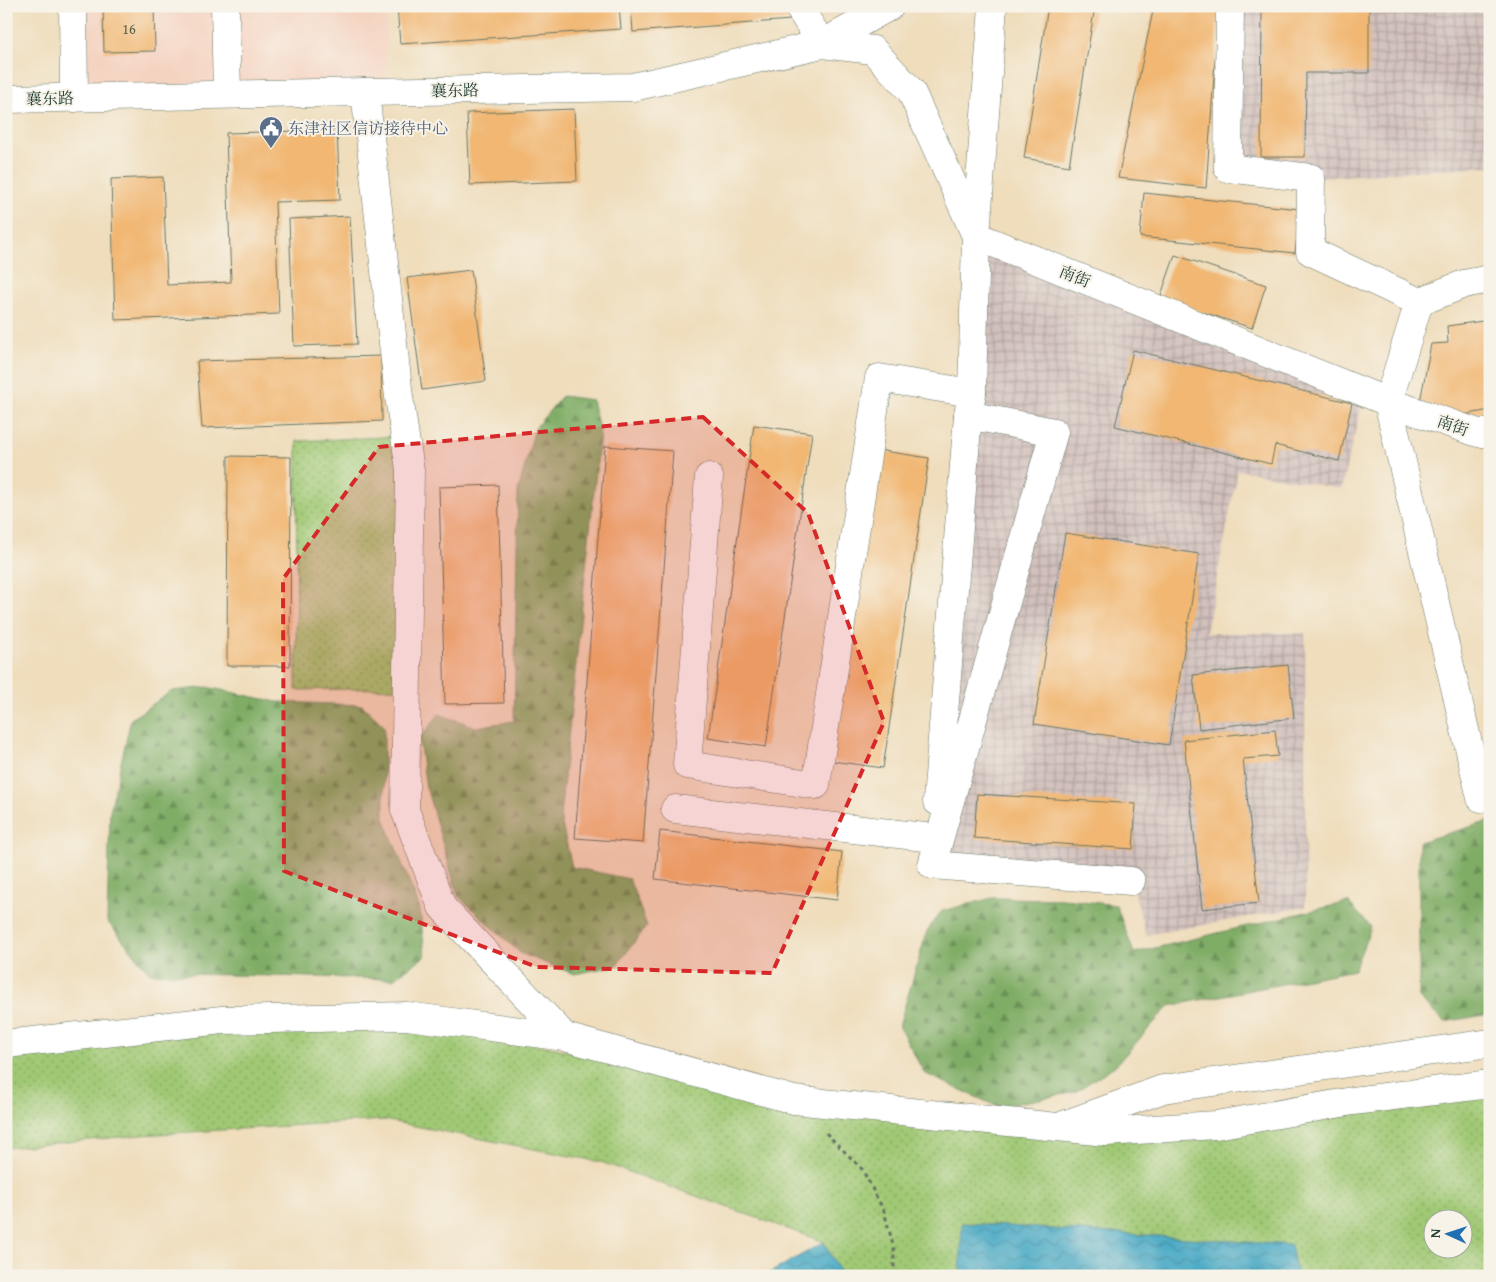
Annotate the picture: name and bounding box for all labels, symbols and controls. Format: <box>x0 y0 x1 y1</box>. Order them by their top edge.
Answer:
house number: 16 <box>122 19 136 39</box>
street label: 襄东路 <box>431 78 479 102</box>
street label: 襄东路 <box>26 86 74 110</box>
public building icon: 东津社区信访接待中心 <box>258 115 284 149</box>
place label: 东津社区信访接待中心 <box>288 116 448 140</box>
street label: 南街 <box>1056 259 1094 293</box>
street label: 南街 <box>1434 408 1472 442</box>
north arrow <box>1424 1210 1474 1260</box>
text: N <box>1425 1227 1445 1239</box>

